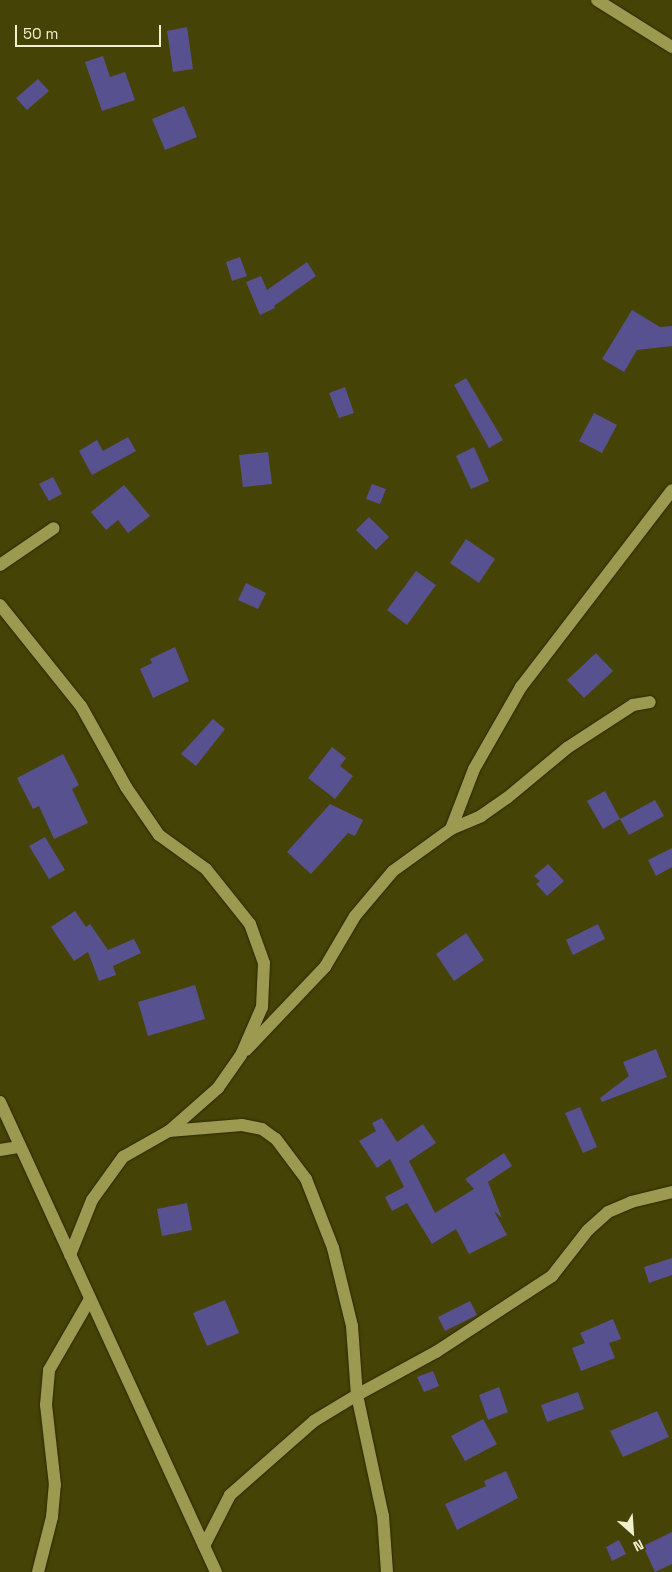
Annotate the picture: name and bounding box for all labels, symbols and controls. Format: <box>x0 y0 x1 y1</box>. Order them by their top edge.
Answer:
scale bar <box>18 15 164 47</box>
text: 50 m <box>23 24 58 43</box>
north arrow <box>607 1507 657 1557</box>
text: N <box>630 1535 647 1556</box>

